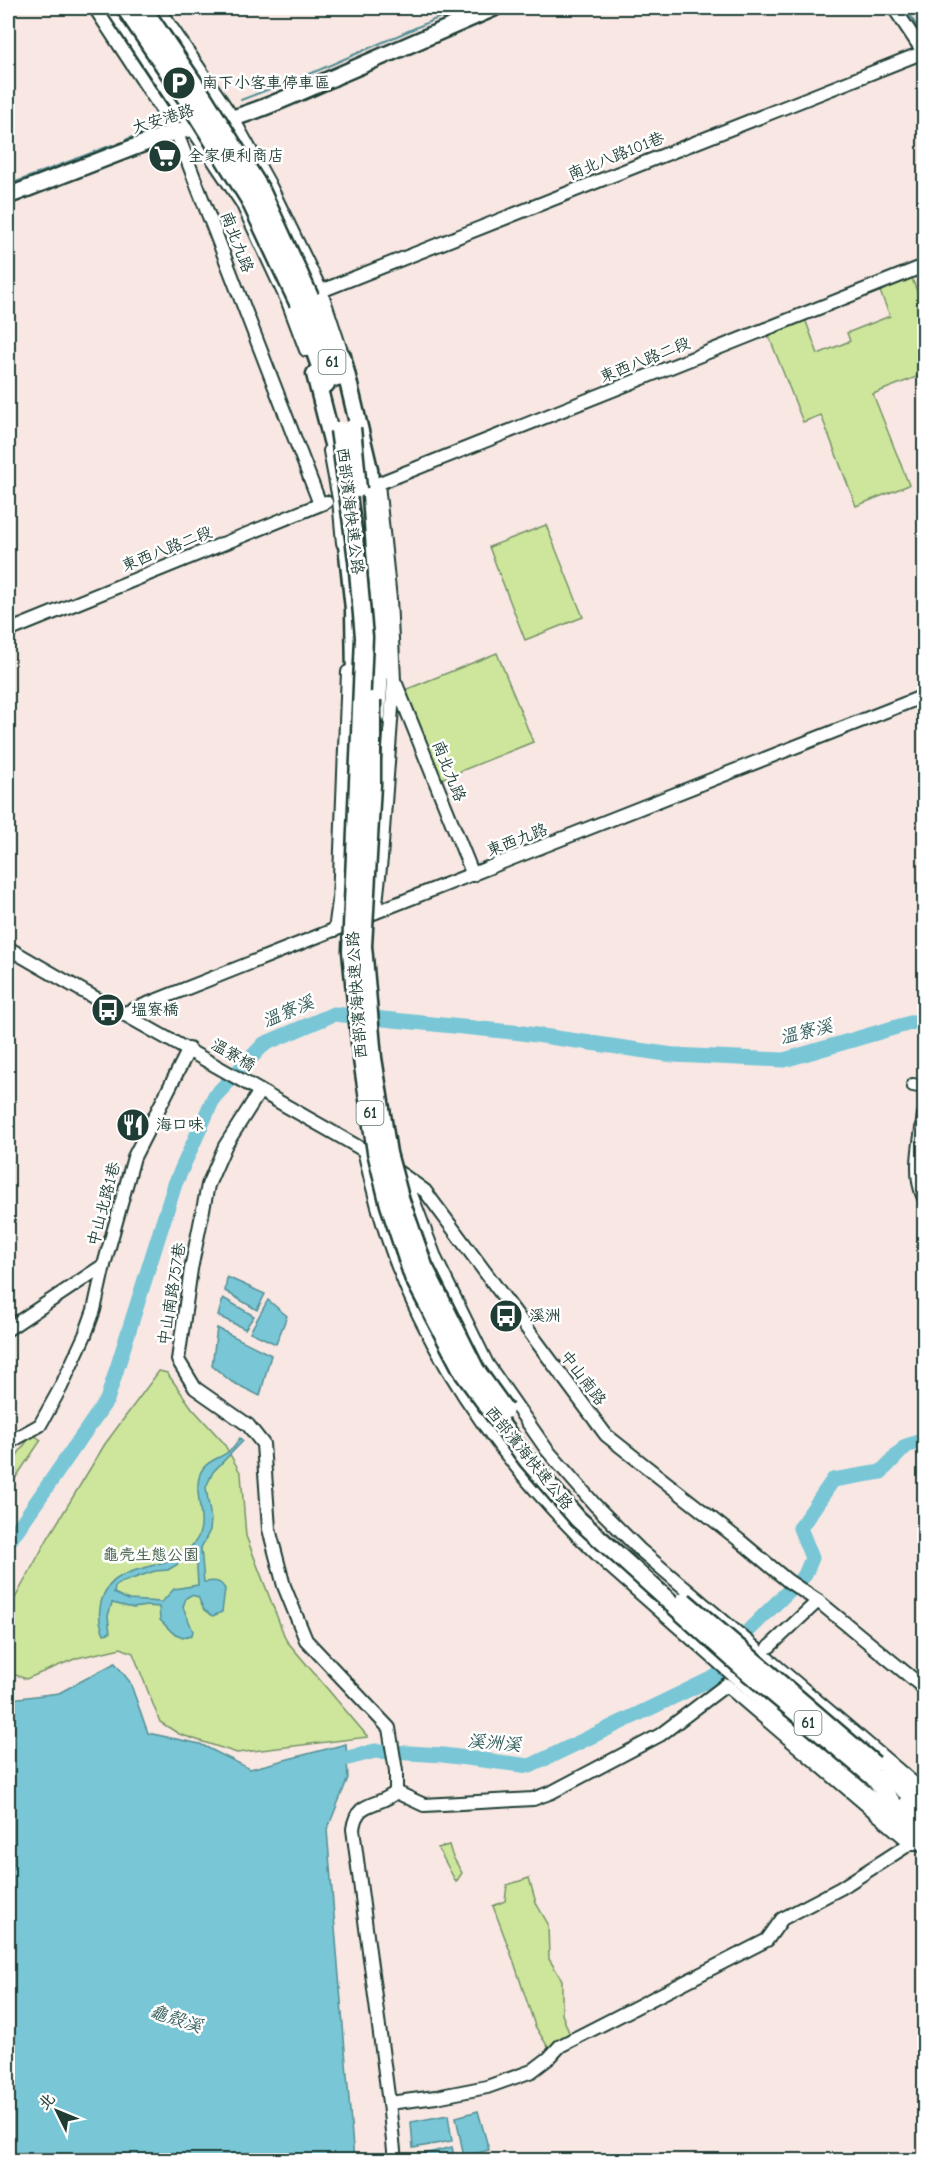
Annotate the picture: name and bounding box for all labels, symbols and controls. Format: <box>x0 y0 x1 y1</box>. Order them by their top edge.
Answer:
parking icon: 南下小客車停車區 <box>161 65 197 101</box>
place label: 南下小客車停車區 <box>202 74 330 92</box>
street label: 大安港路 <box>130 101 196 137</box>
street label: 南北八路101巷 <box>565 128 667 184</box>
supermarket icon: 全家便利商店 <box>147 138 183 174</box>
place label: 全家便利商店 <box>188 147 284 165</box>
street label: 南北九路 <box>217 209 257 275</box>
street label: 東西八路二段 <box>597 334 693 386</box>
road number: 61 <box>318 350 346 374</box>
street label: 西部濱海快速公路 <box>333 446 367 576</box>
street label: 東西八路二段 <box>119 523 215 575</box>
street label: 南北九路 <box>429 738 469 804</box>
street label: 東西九路 <box>484 820 550 860</box>
street label: 西部濱海快速公路 <box>344 931 370 1059</box>
water label: 溫寮溪 <box>259 991 318 1032</box>
bus stop icon: 塭寮橋 <box>90 992 126 1028</box>
place label: 塭寮橋 <box>131 1001 179 1019</box>
water label: 溫寮溪 <box>777 1015 836 1049</box>
street label: 溫寮橋 <box>208 1035 258 1075</box>
road number: 61 <box>356 1101 384 1125</box>
restaurant icon: 海口味 <box>115 1107 151 1143</box>
place label: 海口味 <box>156 1116 204 1134</box>
street label: 中山北路1巷 <box>84 1160 124 1248</box>
street label: 中山南路757巷 <box>155 1241 189 1347</box>
bus stop icon: 溪洲 <box>488 1298 524 1334</box>
place label: 溪洲 <box>529 1307 561 1325</box>
street label: 中山南路 <box>557 1347 609 1409</box>
street label: 西部濱海快速公路 <box>482 1403 576 1513</box>
park label: 龜壳生態公園 <box>103 1546 199 1564</box>
road number: 61 <box>794 1711 822 1735</box>
water label: 溪洲溪 <box>466 1730 523 1756</box>
water label: 龜殼溪 <box>147 2001 206 2038</box>
north arrow <box>27 2081 87 2141</box>
text: 北 <box>35 2089 59 2113</box>

